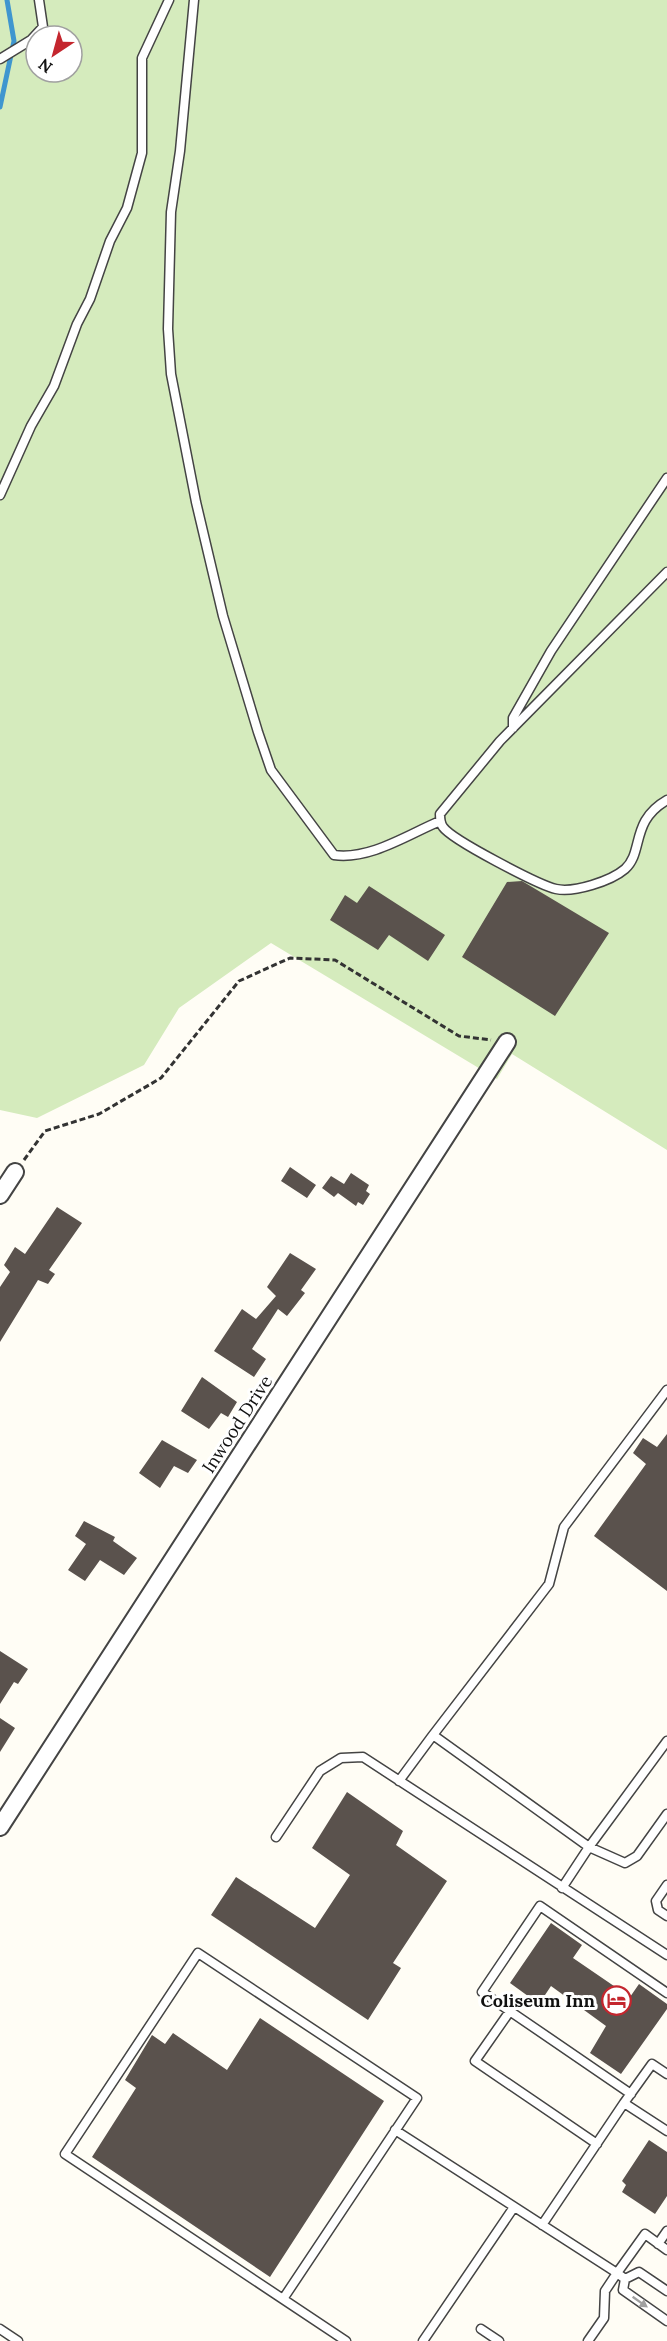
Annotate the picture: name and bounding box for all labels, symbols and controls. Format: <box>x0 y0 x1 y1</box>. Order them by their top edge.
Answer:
north arrow <box>24 24 84 84</box>
text: N <box>34 54 56 78</box>
street label: Inwood Drive <box>197 1370 277 1477</box>
hotel icon: Coliseum Inn <box>600 1984 632 2016</box>
place label: Coliseum Inn <box>480 1989 596 2012</box>
one-way arrow <box>632 2296 648 2308</box>

